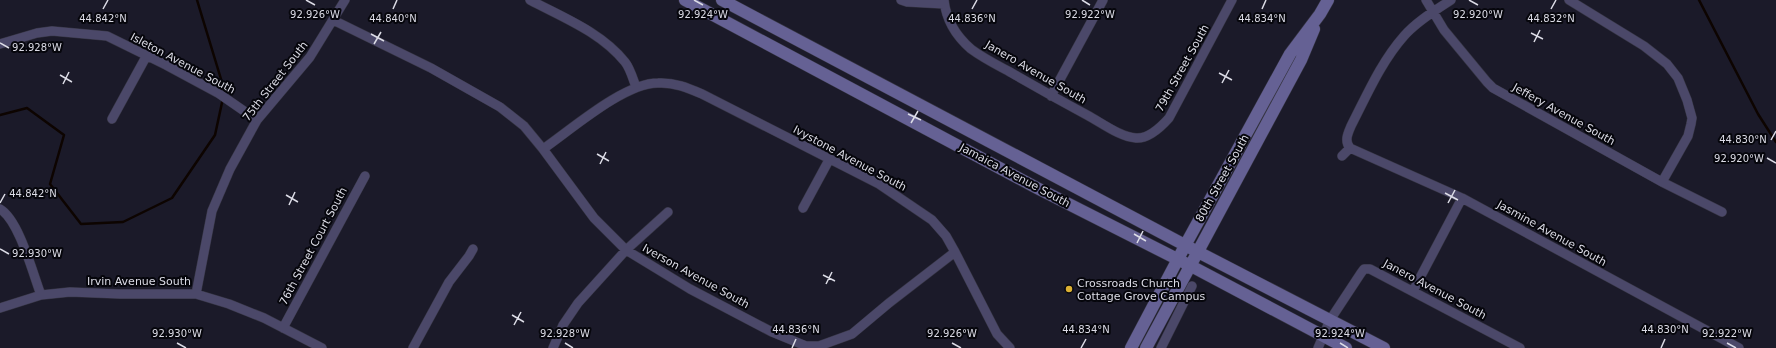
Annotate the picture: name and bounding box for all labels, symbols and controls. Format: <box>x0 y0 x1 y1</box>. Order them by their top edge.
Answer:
text: 92.926°W <box>290 9 340 20</box>
text: 92.924°W <box>678 9 728 20</box>
text: 92.922°W <box>1065 9 1115 20</box>
text: 92.920°W <box>1453 9 1503 20</box>
text: 44.842°N <box>79 13 127 24</box>
text: 44.840°N <box>369 13 417 24</box>
text: 44.836°N <box>948 13 996 24</box>
text: 44.834°N <box>1238 13 1286 24</box>
text: 44.832°N <box>1527 13 1575 24</box>
street label: 79th Street South <box>1153 22 1212 114</box>
street label: Isleton Avenue South <box>128 30 237 97</box>
street label: Janero Avenue South <box>982 38 1089 107</box>
street label: 75th Street South <box>240 39 311 124</box>
text: 92.928°W <box>12 42 62 53</box>
street label: Jeffery Avenue South <box>1509 80 1617 148</box>
street label: Ivystone Avenue South <box>791 123 909 194</box>
street label: 80th Street South <box>1193 132 1252 224</box>
text: 44.830°N <box>1719 134 1767 145</box>
street label: Jamaica Avenue South <box>956 140 1072 210</box>
text: 92.920°W <box>1714 153 1764 164</box>
street label: 76th Street Court South <box>277 185 350 307</box>
text: 44.842°N <box>9 188 57 199</box>
street label: Jasmine Avenue South <box>1494 197 1609 269</box>
street label: Iverson Avenue South <box>640 242 752 311</box>
text: 92.930°W <box>12 248 62 259</box>
street label: Janero Avenue South <box>1380 256 1488 322</box>
street label: Irvin Avenue South <box>87 275 191 288</box>
place label: Crossroads Church Cottage Grove Campus <box>1077 277 1205 303</box>
marker: Crossroads Church Cottage Grove Campus <box>1064 284 1074 294</box>
text: 44.836°N <box>772 324 820 335</box>
text: 44.834°N <box>1062 324 1110 335</box>
text: 44.830°N <box>1641 324 1689 335</box>
text: 92.930°W <box>152 328 202 339</box>
text: 92.928°W <box>540 328 590 339</box>
text: 92.926°W <box>927 328 977 339</box>
text: 92.924°W <box>1315 328 1365 339</box>
text: 92.922°W <box>1702 328 1752 339</box>

